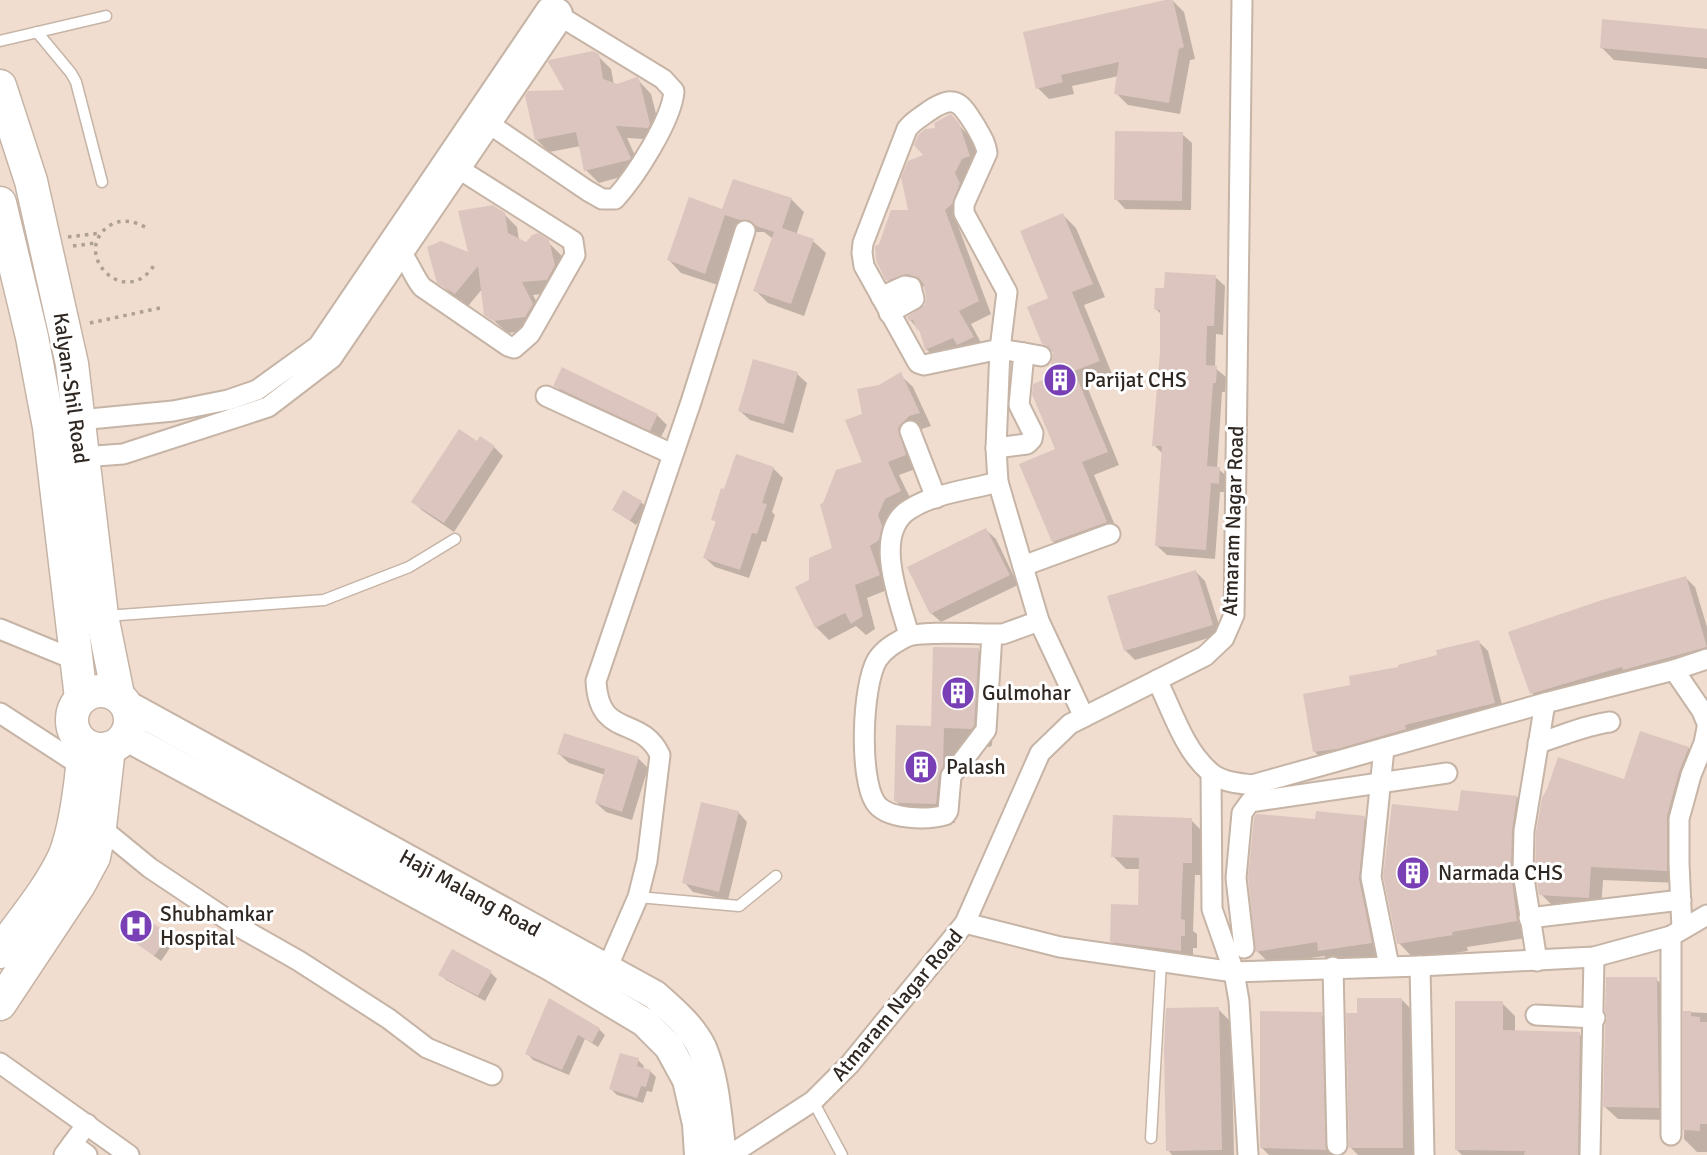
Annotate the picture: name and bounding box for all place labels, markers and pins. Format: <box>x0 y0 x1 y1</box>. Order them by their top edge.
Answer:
building icon: Parijat CHS <box>1041 361 1079 399</box>
place label: Parijat CHS <box>1084 367 1187 393</box>
building icon: Gulmohar <box>939 674 977 712</box>
place label: Gulmohar <box>982 680 1071 706</box>
building icon: Palash <box>902 748 940 786</box>
place label: Palash <box>946 754 1006 780</box>
building icon: Narmada CHS <box>1394 854 1432 892</box>
place label: Narmada CHS <box>1438 860 1563 886</box>
place label: Shubhamkar Hospital <box>160 901 274 951</box>
hospital icon: Shubhamkar Hospital <box>117 907 155 945</box>

